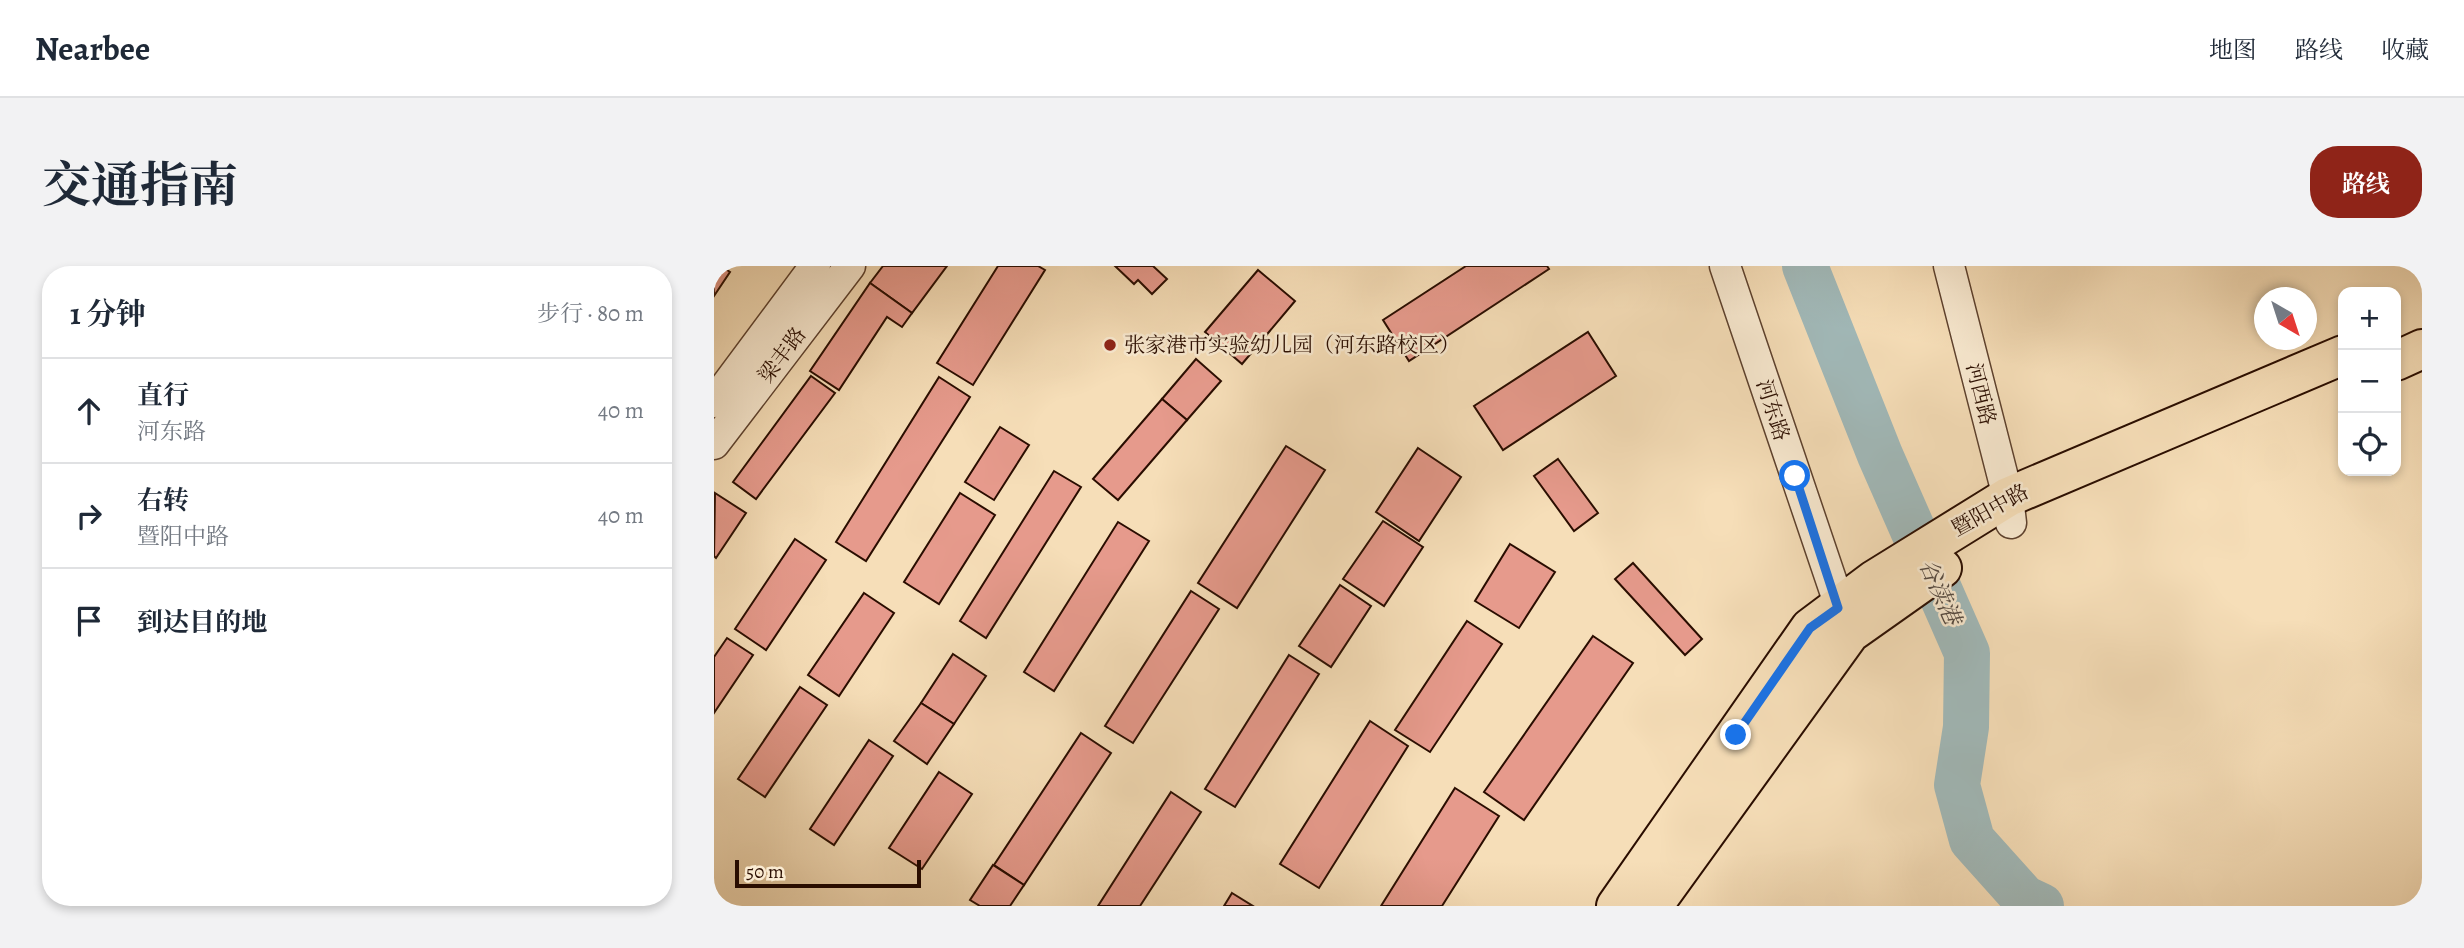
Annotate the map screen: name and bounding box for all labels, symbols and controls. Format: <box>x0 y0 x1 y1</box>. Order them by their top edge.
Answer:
text: Nearbee <box>35 26 150 71</box>
text: 地图 <box>2209 34 2257 66</box>
text: 路线 <box>2295 34 2343 66</box>
text: 收藏 <box>2381 34 2429 66</box>
button: 路线 <box>2310 146 2422 218</box>
text: 交通指南 <box>42 152 238 219</box>
north arrow <box>2254 287 2317 350</box>
map controls <box>2338 287 2401 476</box>
button: + <box>2338 287 2401 350</box>
text: 1 分钟 <box>70 294 146 334</box>
text: 步行 · 80 m <box>537 298 644 329</box>
street label: 梁丰路 <box>752 321 812 389</box>
place label: 张家港市实验幼儿园（河东路校区） <box>1124 331 1460 359</box>
marker: 张家港市实验幼儿园（河东路校区） <box>1102 337 1118 353</box>
button: − <box>2338 350 2401 413</box>
street label: 河西路 <box>1960 360 2002 428</box>
street label: 河东路 <box>1750 376 1796 444</box>
text: 直行 <box>137 378 189 413</box>
icon: ahead <box>70 392 108 430</box>
text: 40 m <box>598 395 644 426</box>
button: locate <box>2338 413 2401 476</box>
text: 河东路 <box>137 416 206 447</box>
route start <box>1779 460 1810 491</box>
street label: 暨阳中路 <box>1946 477 2034 543</box>
text: 右转 <box>137 483 189 518</box>
icon: right <box>70 497 108 535</box>
text: 40 m <box>598 500 644 531</box>
text: 暨阳中路 <box>137 521 229 552</box>
water label: 谷渎港 <box>1912 554 1969 633</box>
icon: arrive <box>70 602 108 640</box>
text: 到达目的地 <box>137 605 267 640</box>
route end <box>1720 719 1751 750</box>
scale bar <box>735 857 920 889</box>
text: 50 m <box>746 859 784 885</box>

